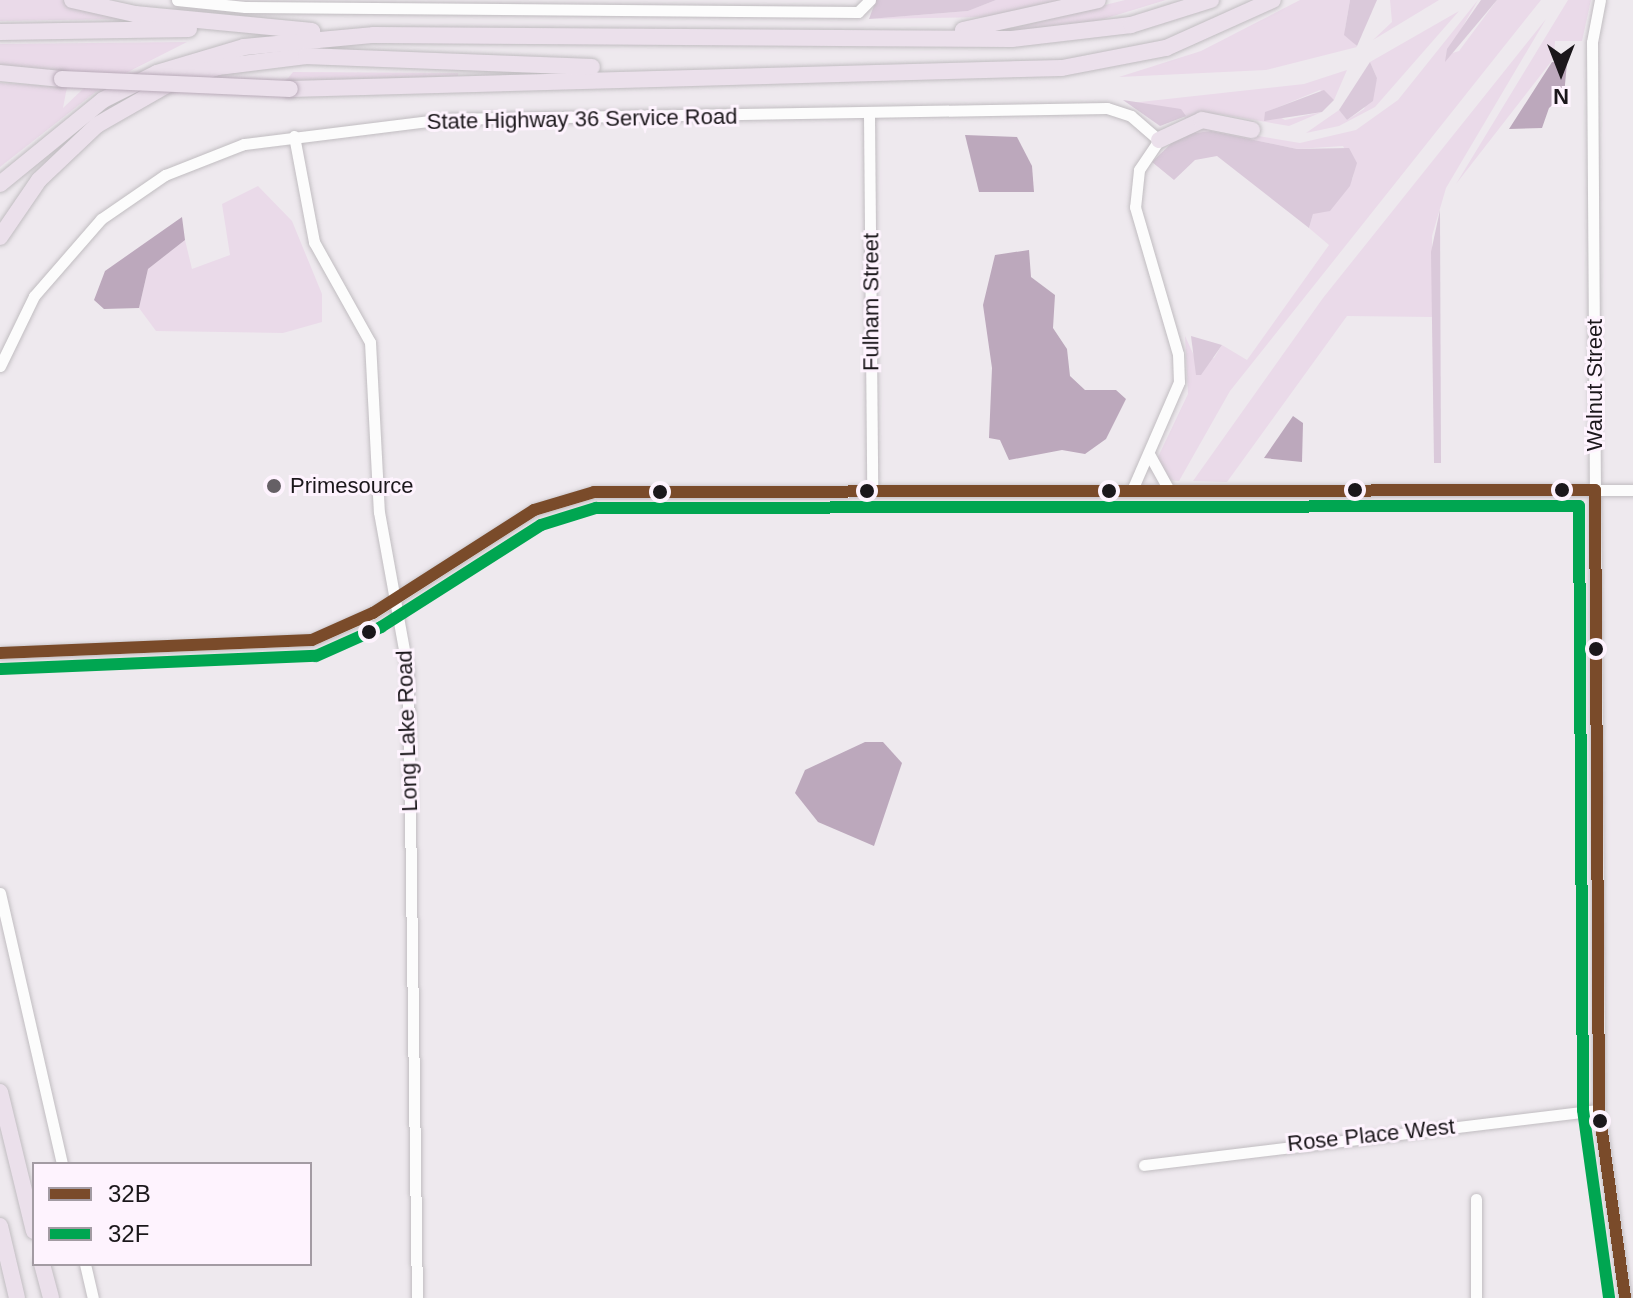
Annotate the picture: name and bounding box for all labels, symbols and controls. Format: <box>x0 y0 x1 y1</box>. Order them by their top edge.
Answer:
north arrow <box>1521 32 1601 112</box>
text: N <box>1553 84 1569 109</box>
street label: State Highway 36 Service Road <box>426 103 738 135</box>
street label: Fulham Street <box>858 233 884 371</box>
street label: Walnut Street <box>1582 319 1608 451</box>
place label: Primesource <box>290 473 413 499</box>
marker: Primesource <box>265 477 283 495</box>
unlabelled marker <box>1347 482 1363 498</box>
unlabelled marker <box>1554 482 1570 498</box>
unlabelled marker <box>859 483 875 499</box>
unlabelled marker <box>1101 483 1117 499</box>
unlabelled marker <box>652 484 668 500</box>
unlabelled marker <box>361 624 377 640</box>
unlabelled marker <box>1588 641 1604 657</box>
street label: Long Lake Road <box>391 650 423 812</box>
street label: Rose Place West <box>1286 1113 1456 1157</box>
unlabelled marker <box>1592 1113 1608 1129</box>
legend <box>32 1162 312 1266</box>
text: 32B <box>108 1180 151 1207</box>
text: 32F <box>108 1220 149 1247</box>

